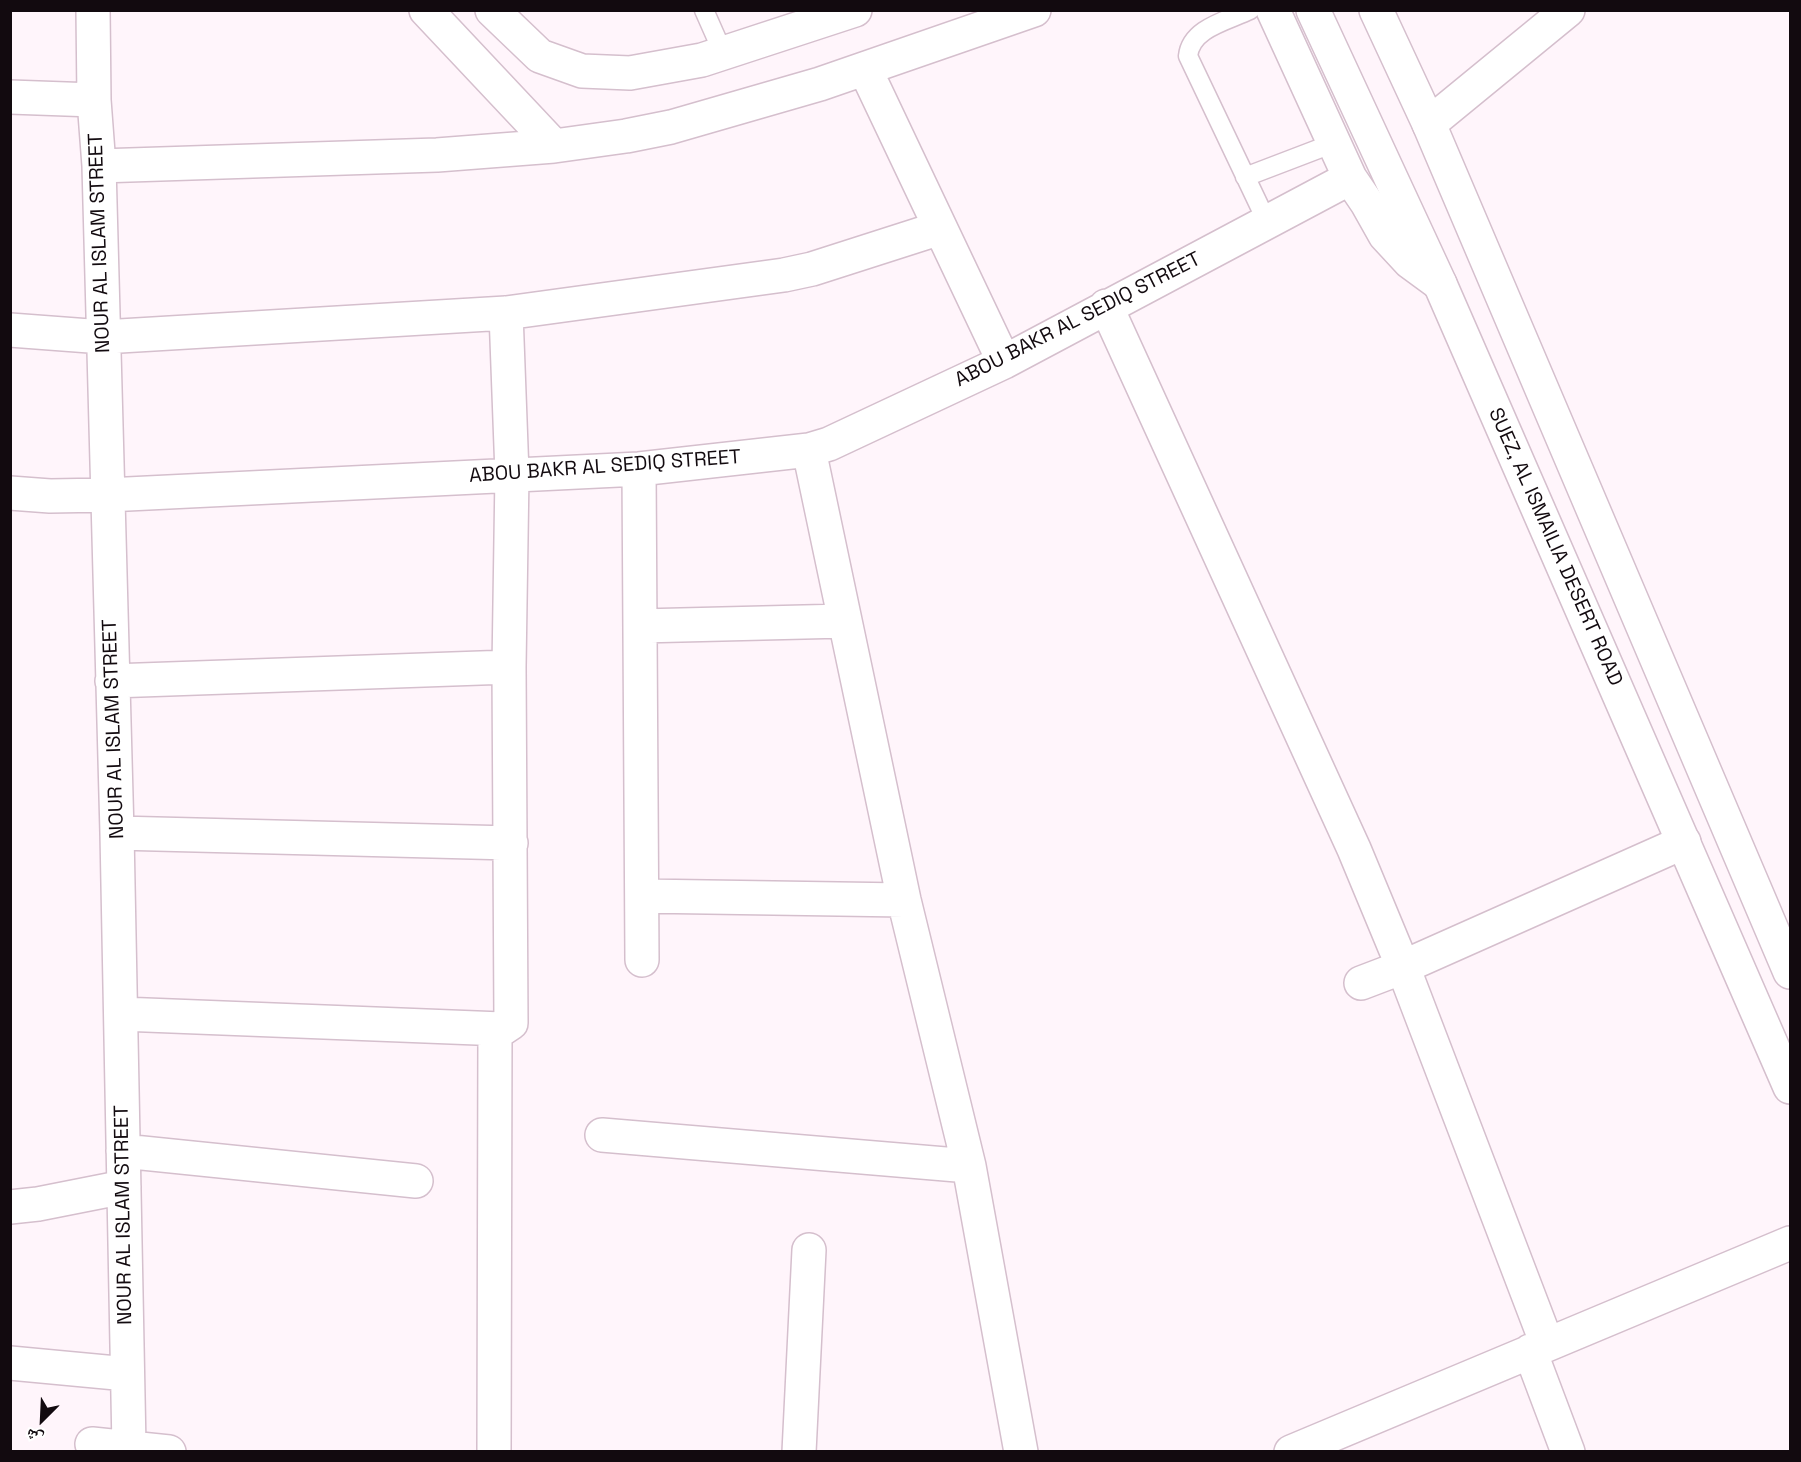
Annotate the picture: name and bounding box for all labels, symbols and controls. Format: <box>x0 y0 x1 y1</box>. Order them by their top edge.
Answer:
street label: NOUR AL ISLAM STREET <box>84 133 116 353</box>
street label: ABOU BAKR AL SEDIQ STREET <box>951 247 1205 393</box>
street label: SUEZ, AL ISMAILIA DESERT ROAD <box>1483 404 1627 690</box>
street label: ABOU BAKR AL SEDIQ STREET <box>468 446 742 488</box>
street label: NOUR AL ISLAM STREET <box>98 619 130 839</box>
street label: NOUR AL ISLAM STREET <box>110 1105 138 1325</box>
north arrow <box>12 1390 72 1450</box>
text: ش <box>22 1424 47 1450</box>

